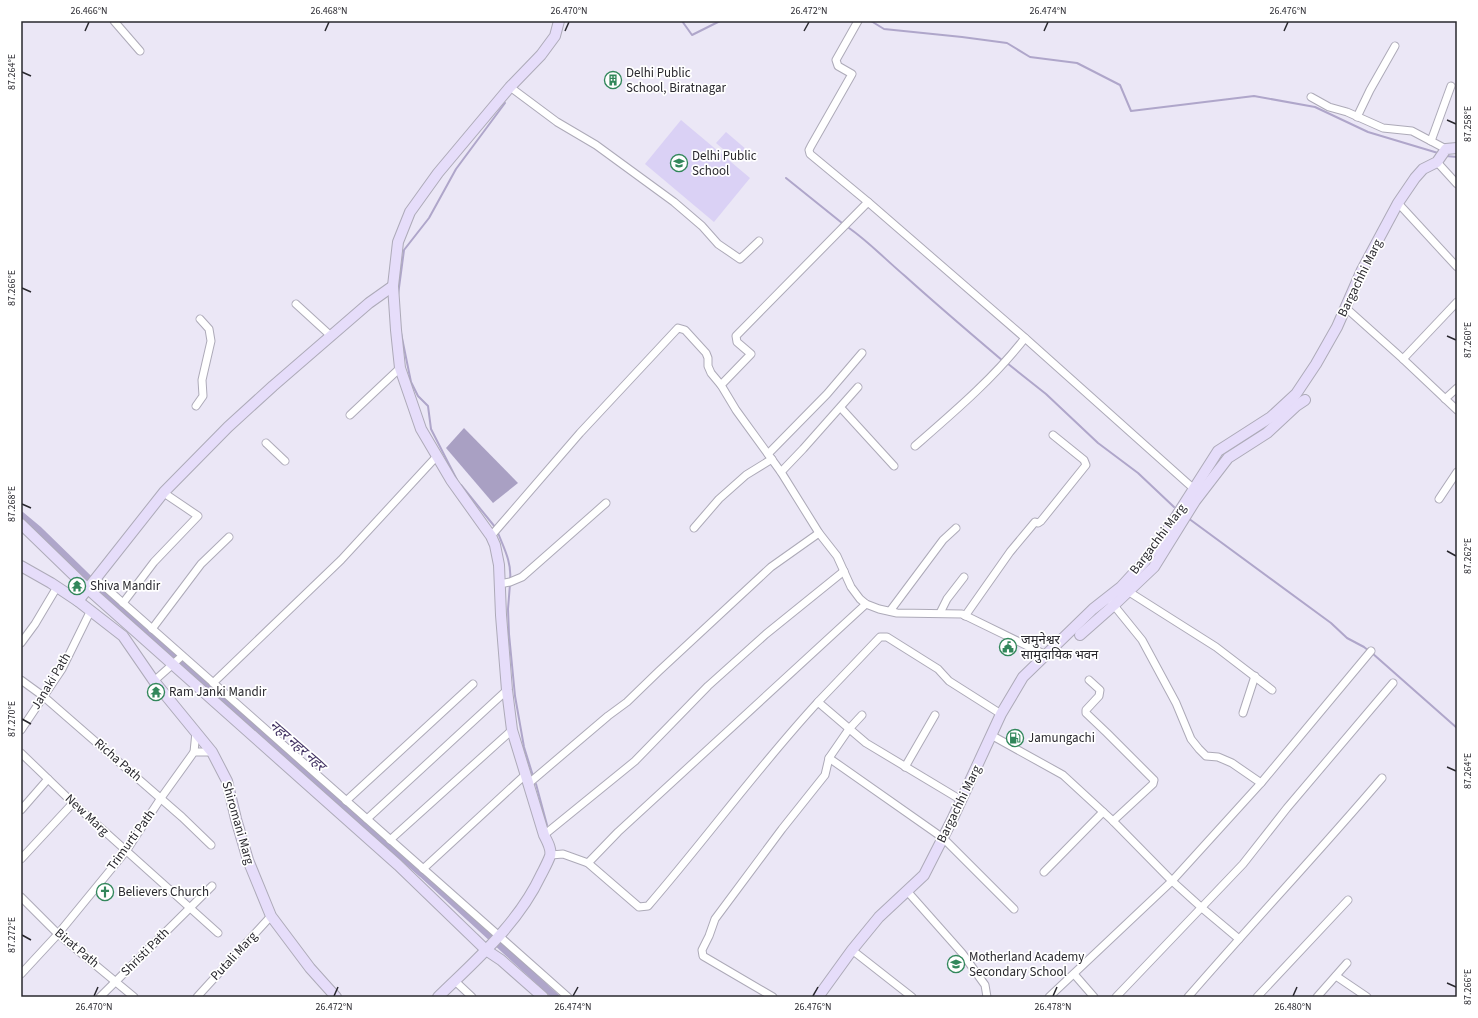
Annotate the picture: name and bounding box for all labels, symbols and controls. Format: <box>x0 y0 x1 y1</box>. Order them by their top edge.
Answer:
text: 26.466°N <box>70 4 108 18</box>
text: 26.468°N <box>310 4 348 18</box>
text: 26.470°N <box>550 4 588 18</box>
text: 26.472°N <box>790 4 828 18</box>
text: 26.474°N <box>1029 4 1067 18</box>
text: 26.476°N <box>1269 4 1307 18</box>
text: 87.264°E <box>5 54 19 90</box>
place label: Delhi Public School, Biratnagar <box>626 64 727 97</box>
building icon: Delhi Public School, Biratnagar <box>603 70 623 90</box>
text: 87.258°E <box>1461 106 1475 142</box>
place label: Delhi Public School <box>692 147 757 180</box>
school or university icon: Delhi Public School <box>669 153 689 173</box>
street label: Bargachhi Marg <box>1333 236 1387 320</box>
text: 87.266°E <box>5 270 19 306</box>
text: 87.260°E <box>1461 322 1475 358</box>
text: 87.268°E <box>5 486 19 522</box>
street label: Bargachhi Marg <box>1125 500 1191 578</box>
text: 87.262°E <box>1461 538 1475 574</box>
temple icon: Shiva Mandir <box>67 576 87 596</box>
place label: Shiva Mandir <box>90 577 161 595</box>
place label: जमुनेश्वर सामुदायिक भवन <box>1021 631 1099 664</box>
public building icon: जमुनेश्वर सामुदायिक भवन <box>998 637 1018 657</box>
street label: Janaki Path <box>27 649 75 713</box>
temple icon: Ram Janki Mandir <box>146 682 166 702</box>
place label: Ram Janki Mandir <box>169 683 267 701</box>
text: 87.270°E <box>5 701 19 737</box>
water label: नहर नहर नहर <box>265 716 332 778</box>
fuel station icon: Jamungachi <box>1005 728 1025 748</box>
place label: Jamungachi <box>1028 729 1095 747</box>
street label: Richa Path <box>90 734 146 786</box>
text: 87.264°E <box>1461 753 1475 789</box>
street label: Bargachhi Marg <box>932 762 986 846</box>
street label: Shiromani Marg <box>218 779 259 867</box>
street label: New Marg <box>61 790 113 840</box>
street label: Trimurti Path <box>103 806 159 874</box>
church icon: Believers Church <box>95 882 115 902</box>
place label: Believers Church <box>118 883 209 901</box>
text: 87.272°E <box>5 917 19 953</box>
street label: Birat Path <box>51 924 103 972</box>
street label: Shristi Path <box>117 924 173 980</box>
street label: Putali Marg <box>207 927 262 985</box>
place label: Motherland Academy Secondary School <box>969 948 1084 981</box>
school or university icon: Motherland Academy Secondary School <box>946 954 966 974</box>
text: 87.266°E <box>1461 969 1475 1005</box>
text: 26.470°N <box>75 1000 113 1014</box>
text: 26.472°N <box>315 1000 353 1014</box>
text: 26.474°N <box>554 1000 592 1014</box>
text: 26.476°N <box>794 1000 832 1014</box>
text: 26.478°N <box>1034 1000 1072 1014</box>
text: 26.480°N <box>1274 1000 1312 1014</box>

